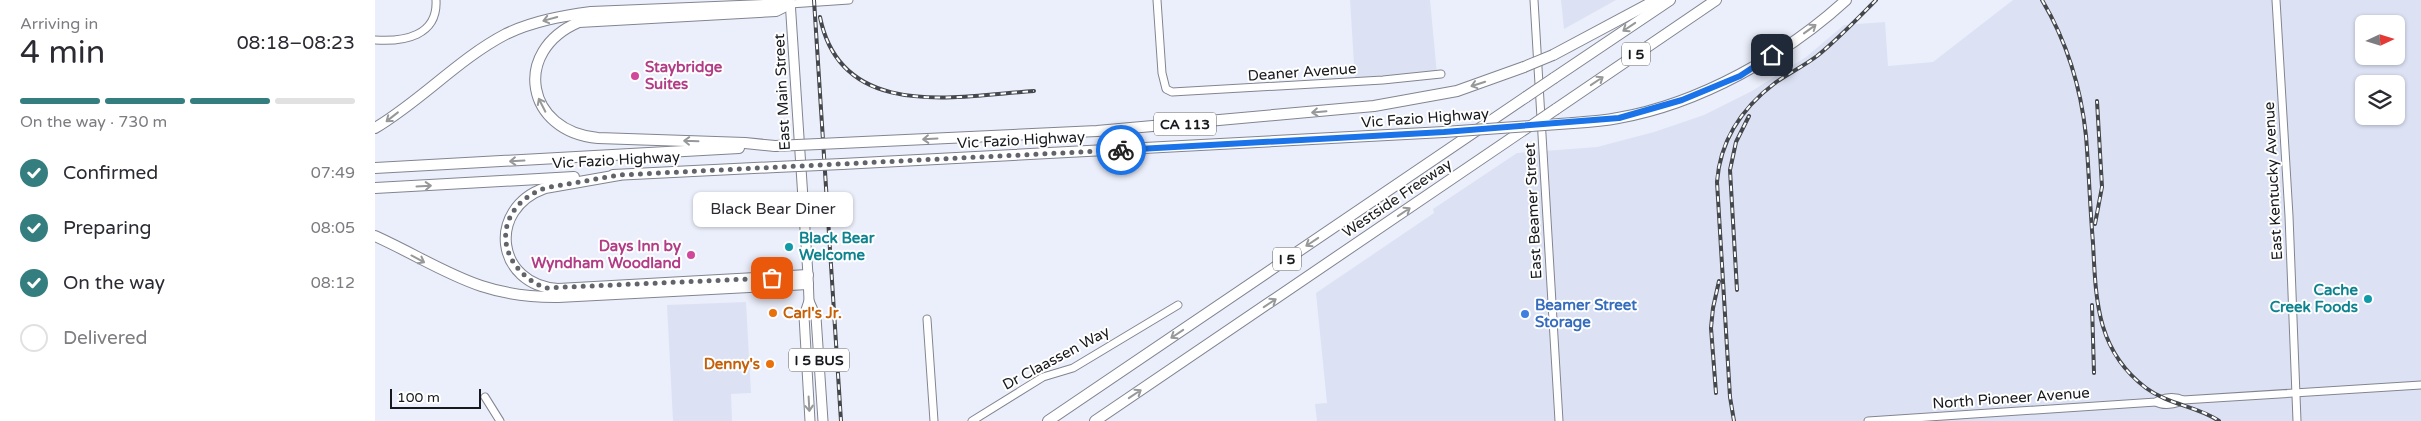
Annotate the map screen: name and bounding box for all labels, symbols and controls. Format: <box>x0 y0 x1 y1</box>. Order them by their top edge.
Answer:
text: Arriving in <box>20 14 98 34</box>
one-way arrow <box>542 15 558 24</box>
north arrow <box>2355 15 2405 65</box>
map controls <box>2355 15 2405 125</box>
one-way arrow <box>1623 22 1637 32</box>
one-way arrow <box>1803 24 1816 35</box>
text: 08:18–08:23 <box>237 32 355 54</box>
street label: East Main Street <box>770 33 794 151</box>
text: 4 min <box>20 34 105 72</box>
pin <box>1751 34 1793 76</box>
icon: home <box>1758 41 1786 69</box>
road number: I 5 <box>1622 42 1650 66</box>
place label: Staybridge Suites <box>645 58 723 93</box>
street label: Deaner Avenue <box>1247 59 1357 85</box>
marker: Staybridge Suites <box>629 70 641 82</box>
button: layers <box>2355 75 2405 125</box>
one-way arrow <box>1589 76 1603 86</box>
one-way arrow <box>1471 80 1487 89</box>
one-way arrow <box>537 97 547 112</box>
street label: East Kentucky Avenue <box>2260 101 2286 261</box>
street label: Vic Fazio Highway <box>1361 105 1489 131</box>
one-way arrow <box>1311 107 1327 116</box>
one-way arrow <box>386 111 399 122</box>
text: On the way · 730 m <box>20 112 167 132</box>
road number: CA 113 <box>1154 112 1216 136</box>
courier <box>1096 125 1146 175</box>
street label: Vic Fazio Highway <box>957 128 1085 152</box>
one-way arrow <box>922 135 938 144</box>
one-way arrow <box>684 136 700 146</box>
icon: bike <box>1107 136 1135 164</box>
street label: East Beamer Street <box>1520 142 1546 280</box>
street label: Vic Fazio Highway <box>552 148 680 172</box>
street label: Westside Freeway <box>1339 155 1455 241</box>
one-way arrow <box>509 157 525 166</box>
icon: check <box>20 159 48 187</box>
text: Confirmed <box>63 162 158 184</box>
text: 07:49 <box>311 163 355 183</box>
one-way arrow <box>415 181 431 190</box>
callout: Black Bear Diner <box>692 193 852 228</box>
text: Black Bear Diner <box>710 199 836 219</box>
one-way arrow <box>1397 206 1411 217</box>
icon: check <box>20 214 48 242</box>
text: Preparing <box>63 217 152 239</box>
text: 08:05 <box>311 218 355 238</box>
place label: Black Bear Welcome <box>799 229 875 264</box>
place label: Days Inn by Wyndham Woodland <box>531 237 681 273</box>
one-way arrow <box>1305 237 1319 248</box>
marker: Black Bear Welcome <box>783 241 795 253</box>
road number: I 5 <box>1273 248 1301 270</box>
marker: Days Inn by Wyndham Woodland <box>685 249 697 261</box>
one-way arrow <box>410 255 425 264</box>
pin <box>751 257 793 299</box>
icon: bag <box>758 264 786 292</box>
icon: check <box>20 269 48 297</box>
text: On the way <box>63 272 165 294</box>
text: 08:12 <box>311 273 355 293</box>
place label: Cache Creek Foods <box>2270 281 2359 316</box>
marker: Cache Creek Foods <box>2362 293 2374 305</box>
place label: Beamer Street Storage <box>1535 296 1637 332</box>
one-way arrow <box>1262 298 1276 308</box>
place label: Carl's Jr. <box>783 304 842 322</box>
marker: Carl's Jr. <box>767 307 779 319</box>
marker: Beamer Street Storage <box>1519 308 1531 320</box>
street label: Dr Claassen Way <box>999 322 1113 394</box>
text: Delivered <box>63 327 148 349</box>
one-way arrow <box>1171 329 1185 339</box>
road number: I 5 BUS <box>789 348 849 372</box>
place label: Denny's <box>704 355 760 374</box>
marker: Denny's <box>764 358 776 370</box>
street label: North Pioneer Avenue <box>1932 384 2090 412</box>
scale bar <box>390 386 481 409</box>
text: 100 m <box>397 389 440 406</box>
one-way arrow <box>1128 389 1142 399</box>
one-way arrow <box>805 395 814 411</box>

